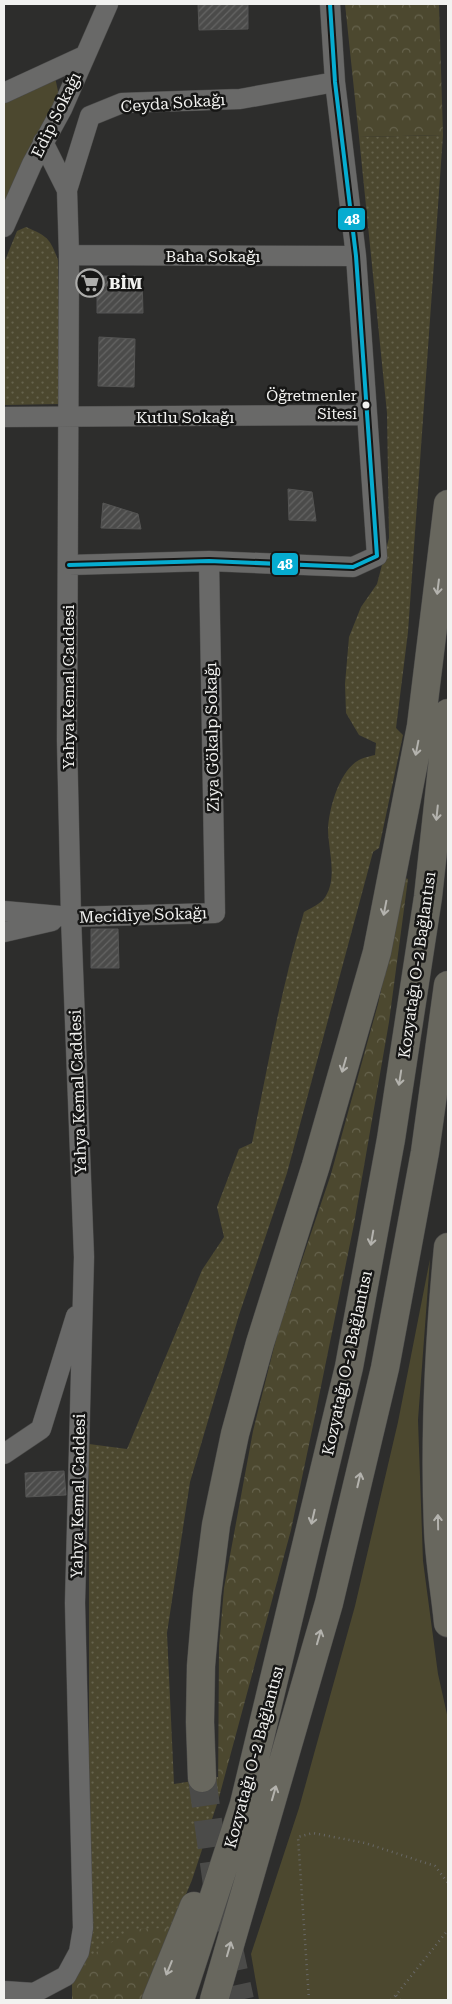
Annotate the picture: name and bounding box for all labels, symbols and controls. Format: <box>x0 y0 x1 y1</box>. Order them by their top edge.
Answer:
street label: Edip Sokağı <box>27 69 85 161</box>
street label: Ceyda Sokağı <box>120 90 226 116</box>
line badge: 48 <box>337 207 366 231</box>
text: 48 <box>344 211 360 227</box>
street label: Baha Sokağı <box>166 247 260 266</box>
supermarket icon: BİM <box>75 268 105 298</box>
place label: BİM <box>109 274 142 293</box>
place label: Öğretmenler Sitesi <box>266 387 357 423</box>
marker: Öğretmenler Sitesi <box>361 400 371 410</box>
street label: Kutlu Sokağı <box>136 408 234 427</box>
line badge: 48 <box>271 552 299 576</box>
text: 48 <box>277 556 293 572</box>
one-way arrow <box>433 579 443 595</box>
street label: Yahya Kemal Caddesi <box>59 605 78 769</box>
street label: Ziya Gökalp Sokağı <box>201 662 223 812</box>
one-way arrow <box>411 740 421 756</box>
one-way arrow <box>432 805 442 821</box>
street label: Kozyatağı O-2 Bağlantısı <box>394 870 440 1060</box>
one-way arrow <box>380 899 390 915</box>
street label: Mecidiye Sokağı <box>79 903 207 927</box>
street label: Yahya Kemal Caddesi <box>66 1009 90 1175</box>
one-way arrow <box>339 1056 349 1072</box>
one-way arrow <box>395 1070 405 1086</box>
one-way arrow <box>367 1230 377 1246</box>
street label: Kozyatağı O-2 Bağlantısı <box>318 1269 376 1457</box>
street label: Yahya Kemal Caddesi <box>67 1413 89 1579</box>
one-way arrow <box>355 1472 364 1488</box>
one-way arrow <box>308 1508 317 1524</box>
one-way arrow <box>433 1514 442 1530</box>
one-way arrow <box>315 1630 325 1646</box>
street label: Kozyatağı O-2 Bağlantısı <box>220 1664 288 1850</box>
one-way arrow <box>269 1786 279 1802</box>
one-way arrow <box>224 1942 234 1958</box>
one-way arrow <box>164 1960 173 1976</box>

